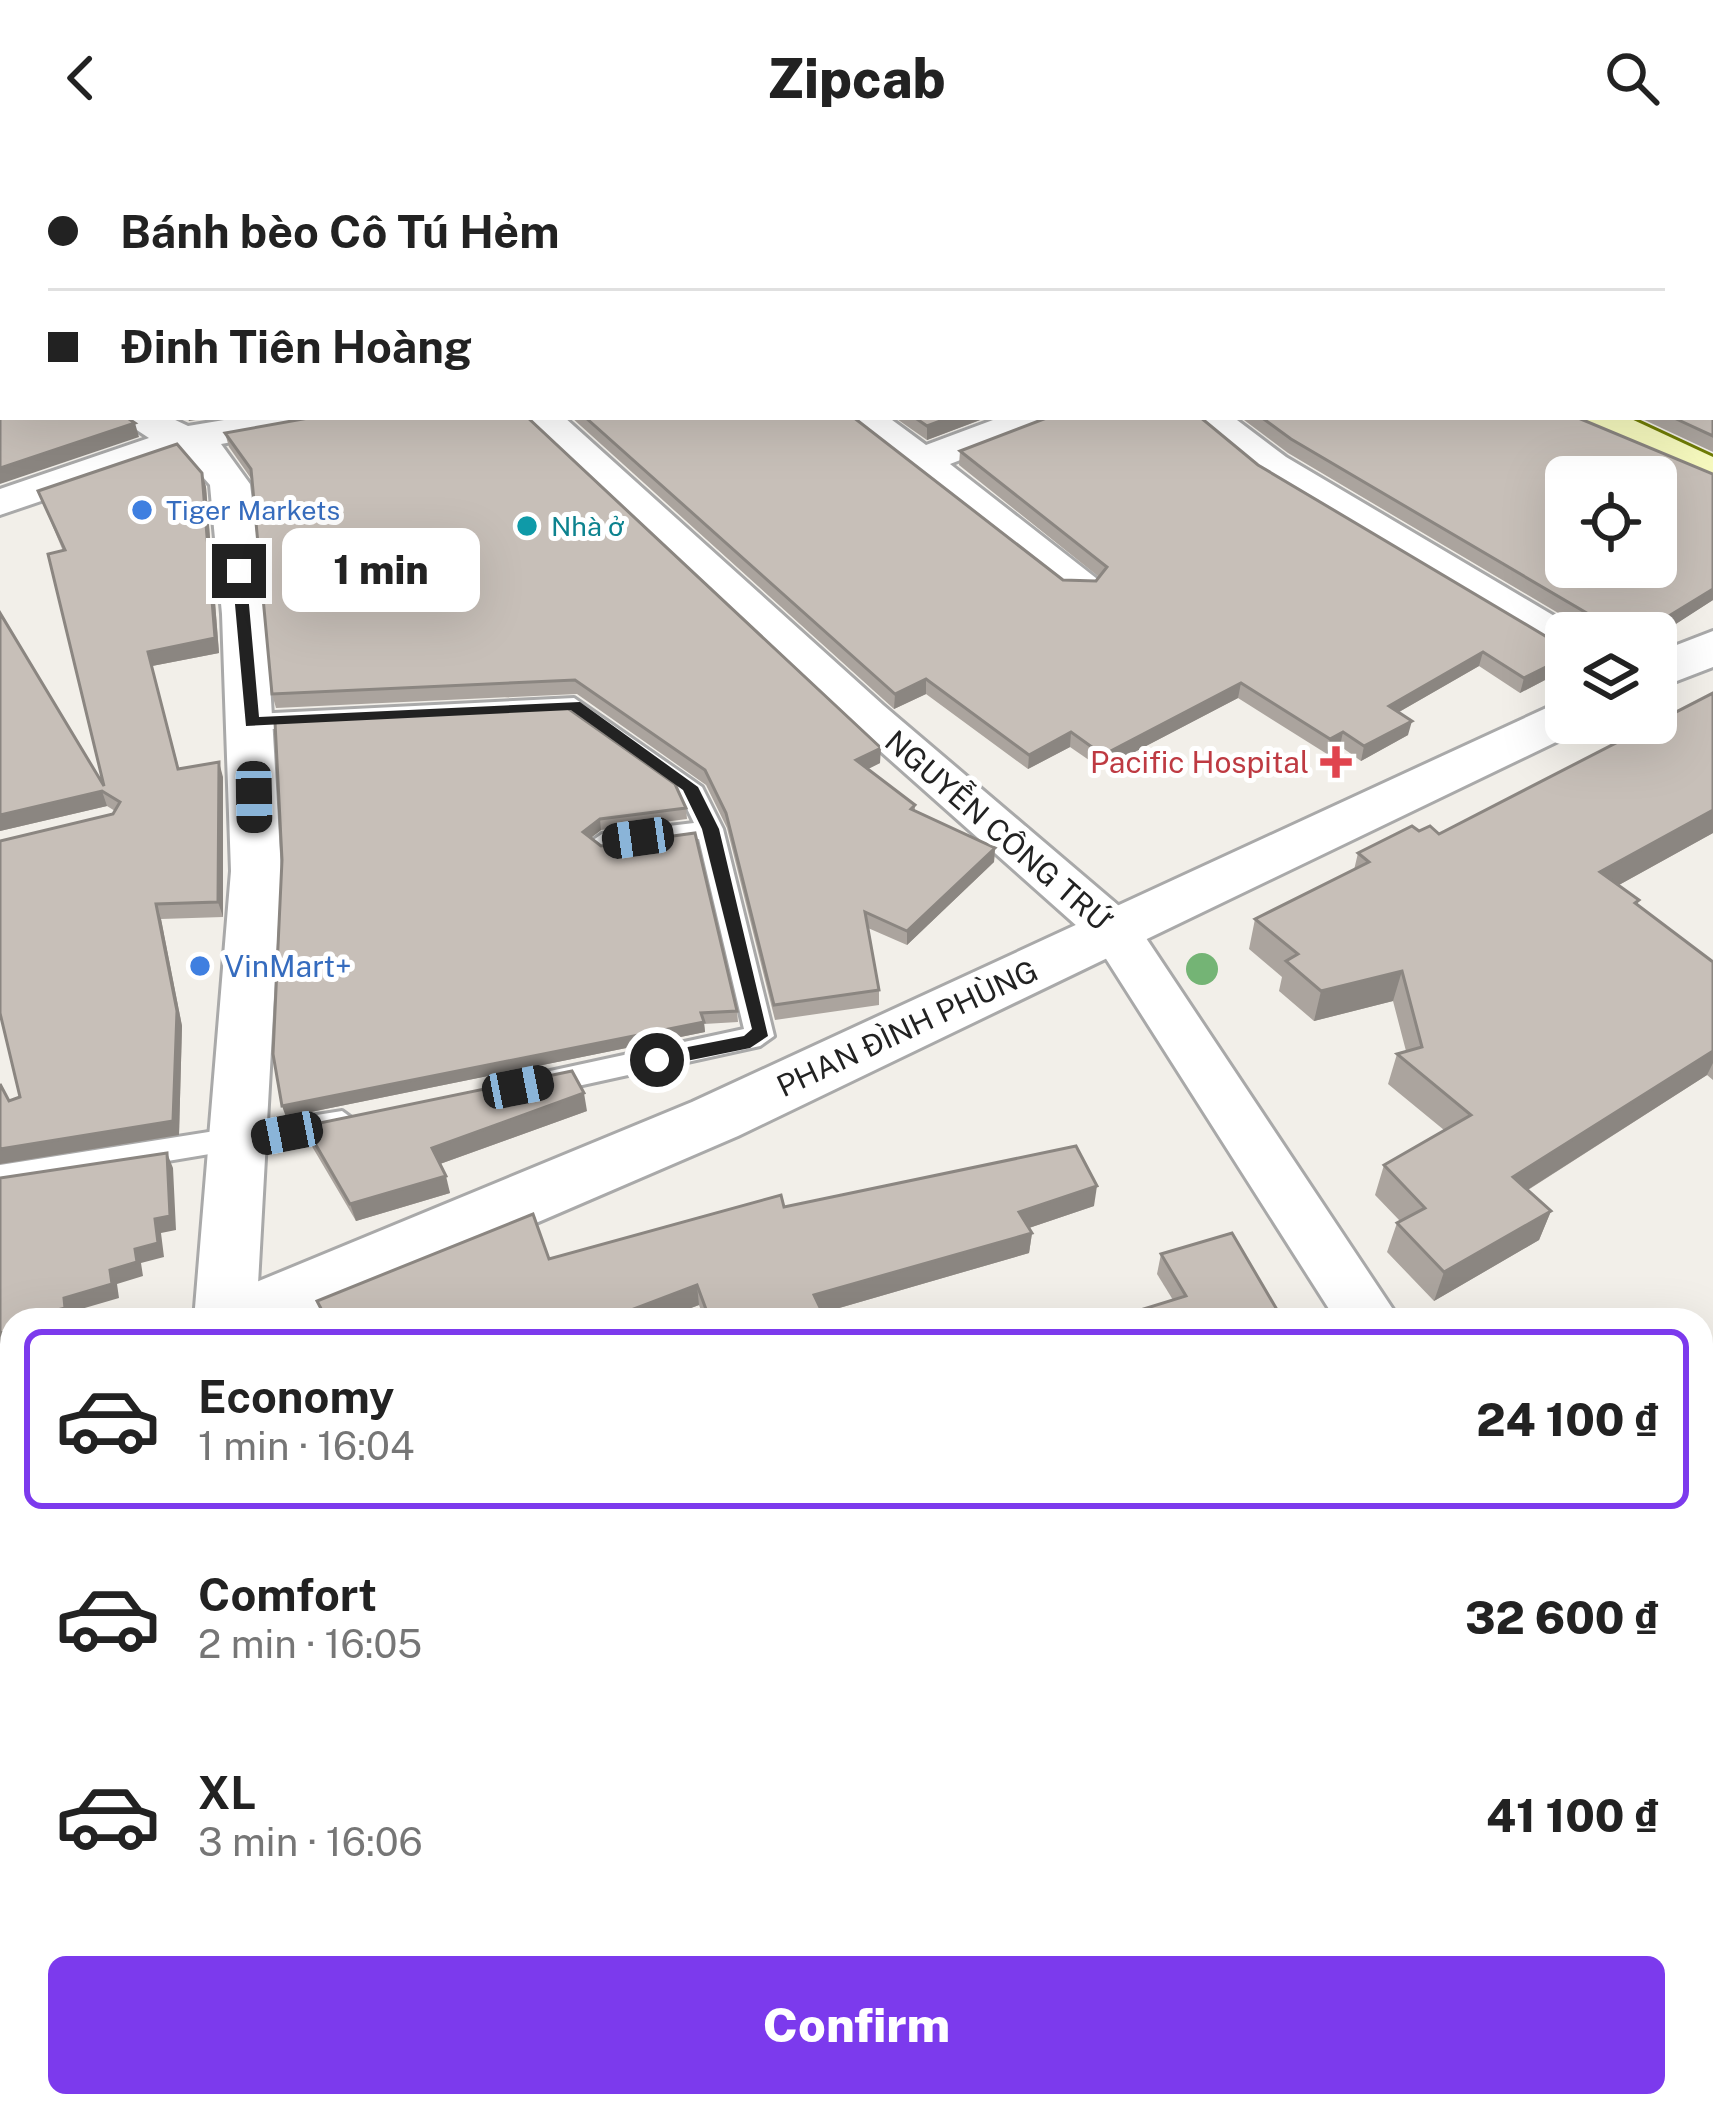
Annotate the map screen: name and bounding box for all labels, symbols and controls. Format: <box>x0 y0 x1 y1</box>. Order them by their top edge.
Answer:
icon: back <box>48 45 114 111</box>
icon: search <box>1599 45 1665 111</box>
text: Zipcab <box>767 47 946 110</box>
text: Bánh bèo Cô Tú Hẻm <box>120 205 559 258</box>
text: Đinh Tiên Hoàng <box>120 320 472 373</box>
map controls <box>1545 456 1677 744</box>
button: locate <box>1545 456 1677 588</box>
place label: Tiger Markets <box>166 494 340 526</box>
marker: Tiger Markets <box>129 497 155 523</box>
place label: Nhà ở <box>551 510 625 542</box>
marker: Nhà ở <box>514 513 540 539</box>
callout: 1 min <box>281 529 479 613</box>
route end <box>212 544 266 598</box>
text: 1 min <box>333 547 429 593</box>
button: layers <box>1545 612 1677 744</box>
street label: NGUYỄN CÔNG TRỨ <box>878 720 1122 939</box>
place label: Pacific Hospital <box>1090 744 1309 780</box>
marker: Pacific Hospital <box>1320 746 1352 778</box>
car <box>235 761 273 833</box>
car <box>600 815 676 861</box>
place label: VinMart+ <box>224 948 352 984</box>
street label: PHAN ĐÌNH PHÙNG <box>771 952 1043 1104</box>
marker: VinMart+ <box>187 953 213 979</box>
route start <box>630 1033 684 1087</box>
car <box>479 1062 557 1112</box>
car <box>248 1108 326 1158</box>
icon: car <box>54 1365 162 1473</box>
text: Economy <box>198 1370 394 1423</box>
text: 24 100 ₫ <box>1476 1393 1659 1446</box>
text: 1 min · 16:04 <box>198 1423 414 1469</box>
icon: car <box>54 1563 162 1671</box>
text: Comfort <box>198 1568 377 1621</box>
text: 32 600 ₫ <box>1465 1591 1659 1644</box>
text: 2 min · 16:05 <box>198 1621 422 1667</box>
icon: car <box>54 1761 162 1869</box>
text: XL <box>198 1766 256 1819</box>
text: 41 100 ₫ <box>1486 1789 1659 1842</box>
text: 3 min · 16:06 <box>198 1819 423 1865</box>
button: Confirm <box>48 1956 1665 2094</box>

